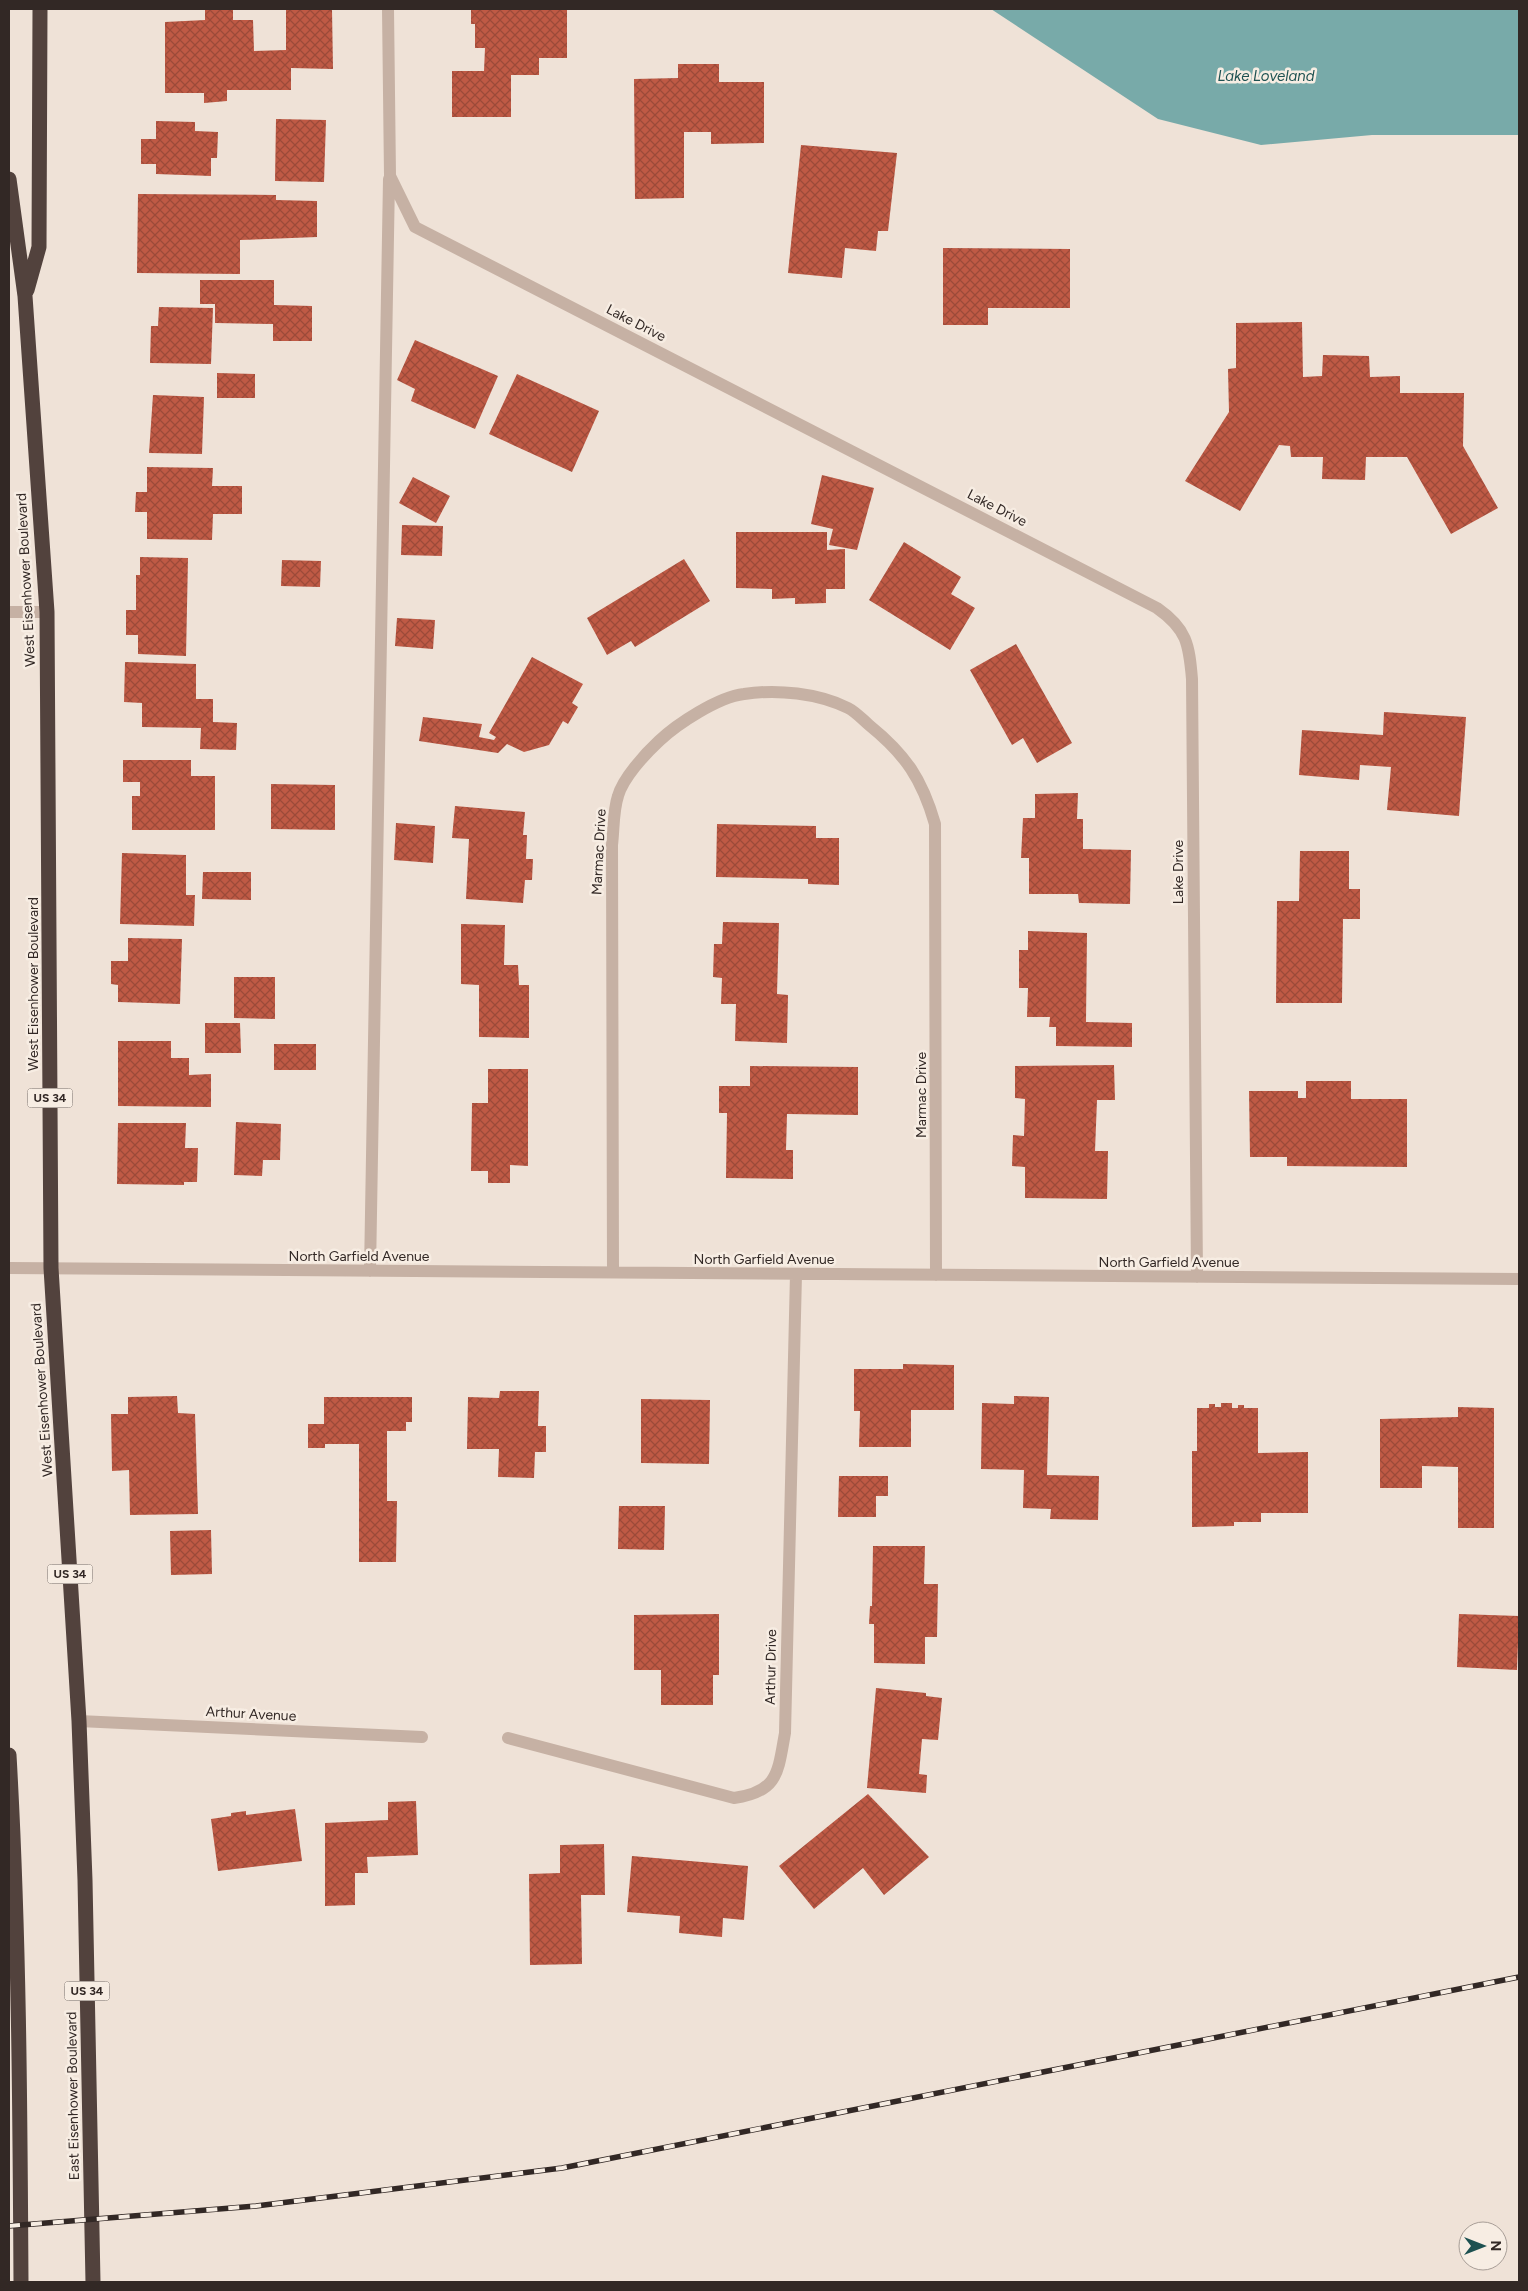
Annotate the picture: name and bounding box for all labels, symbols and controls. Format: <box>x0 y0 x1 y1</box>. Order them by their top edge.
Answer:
water label: Lake Loveland <box>1217 67 1315 85</box>
street label: Lake Drive <box>603 301 669 345</box>
street label: Lake Drive <box>964 486 1030 530</box>
street label: West Eisenhower Boulevard <box>13 493 39 667</box>
street label: Marmac Drive <box>588 808 610 895</box>
street label: Lake Drive <box>1170 839 1187 904</box>
street label: West Eisenhower Boulevard <box>25 897 42 1071</box>
street label: Marmac Drive <box>913 1052 930 1138</box>
road number: US 34 <box>28 1088 72 1108</box>
street label: North Garfield Avenue <box>289 1248 430 1265</box>
street label: North Garfield Avenue <box>694 1251 835 1268</box>
street label: North Garfield Avenue <box>1099 1254 1240 1271</box>
street label: West Eisenhower Boulevard <box>27 1303 57 1477</box>
road number: US 34 <box>48 1565 92 1584</box>
street label: Arthur Drive <box>762 1629 780 1705</box>
street label: Arthur Avenue <box>205 1703 297 1725</box>
road number: US 34 <box>64 1982 110 2000</box>
street label: East Eisenhower Boulevard <box>63 2011 83 2181</box>
north arrow <box>1458 2221 1508 2271</box>
text: N <box>1487 2241 1504 2251</box>

